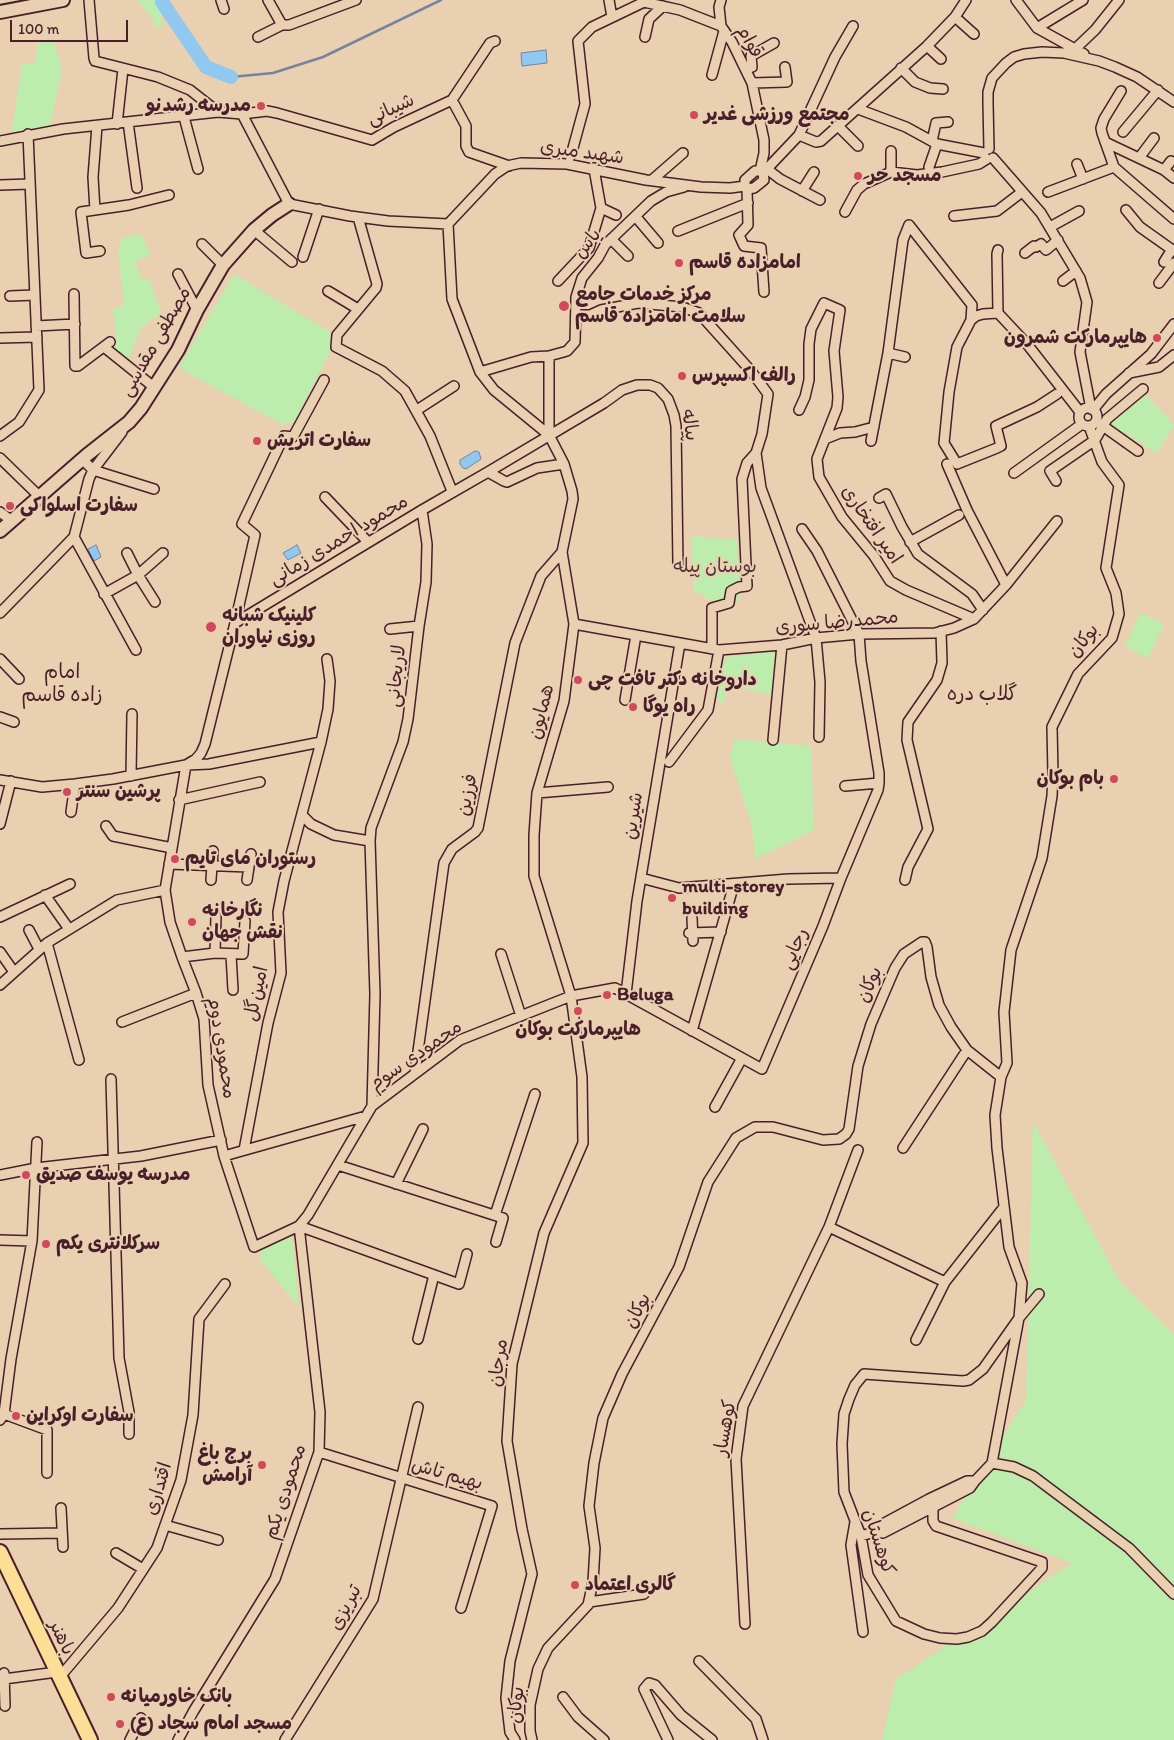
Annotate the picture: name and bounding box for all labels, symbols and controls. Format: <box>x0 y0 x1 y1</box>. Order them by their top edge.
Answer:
scale bar <box>12 10 130 42</box>
text: 100 m <box>18 20 59 38</box>
street label: قوام <box>731 22 767 62</box>
street label: شیبانی <box>364 89 418 131</box>
place label: مدرسه رشدنو <box>146 95 251 117</box>
marker: مدرسه رشدنو <box>255 100 267 112</box>
place label: مجتمع ورزشی غدیر <box>704 104 850 126</box>
marker: مجتمع ورزشی غدیر <box>688 109 700 121</box>
street label: شهید میری <box>539 136 625 170</box>
place label: مسجد حر <box>868 165 942 187</box>
marker: مسجد حر <box>852 170 864 182</box>
street label: یاس <box>569 224 607 264</box>
place label: امامزاده قاسم <box>689 252 801 274</box>
marker: امامزاده قاسم <box>673 257 685 269</box>
street label: مصطفی مقدسی <box>115 283 197 401</box>
place label: مرکز خدمات جامع سلامت امامزاده قاسم <box>575 284 746 328</box>
marker: مرکز خدمات جامع سلامت امامزاده قاسم <box>557 299 571 313</box>
place label: هایپرمارکت شمرون <box>1004 327 1147 349</box>
marker: هایپرمارکت شمرون <box>1151 332 1163 344</box>
place label: رالف اکسپرس <box>692 365 796 387</box>
marker: رالف اکسپرس <box>676 370 688 382</box>
street label: پیاله <box>675 408 703 442</box>
place label: سفارت اتریش <box>267 430 371 452</box>
marker: سفارت اتریش <box>251 435 263 447</box>
street label: امیر افتخاری <box>836 481 906 569</box>
street label: محمود احمدی زمانی <box>265 490 413 592</box>
place label: سفارت اسلواکی <box>20 495 138 517</box>
marker: سفارت اسلواکی <box>4 500 16 512</box>
park label: بوستان پیله <box>673 556 757 578</box>
place label: کلینیک شبانه روزی نیاوران <box>222 605 316 649</box>
street label: محمدرضا سوری <box>774 606 900 640</box>
street label: بوکان <box>1063 619 1105 663</box>
marker: کلینیک شبانه روزی نیاوران <box>204 620 218 634</box>
street label: لاریجانی <box>382 644 412 708</box>
district label: امام زاده قاسم <box>21 661 103 708</box>
place label: داروخانه دکتر تافت چی <box>588 669 757 691</box>
marker: داروخانه دکتر تافت چی <box>572 674 584 686</box>
street label: همایون <box>524 682 560 742</box>
district label: گلاب دره <box>947 683 1017 707</box>
place label: راه یوگا <box>643 696 696 718</box>
marker: راه یوگا <box>627 701 639 713</box>
place label: بام بوکان <box>1036 768 1104 790</box>
street label: فرزین <box>453 772 483 818</box>
marker: بام بوکان <box>1108 773 1120 785</box>
place label: پرشین سنتر <box>77 781 161 803</box>
marker: پرشین سنتر <box>61 786 73 798</box>
street label: شیرین <box>619 791 649 841</box>
place label: رستوران مای تایم <box>185 848 316 870</box>
marker: رستوران مای تایم <box>169 853 181 865</box>
place label: multi-storey building <box>682 876 784 920</box>
marker: multi-storey building <box>666 892 678 904</box>
place label: نگارخانه نقش جهان <box>202 900 283 944</box>
marker: نگارخانه نقش جهان <box>186 916 198 928</box>
street label: رجایی <box>776 925 814 973</box>
street label: بوکان <box>852 963 888 1007</box>
street label: امین‌گل <box>240 964 274 1024</box>
place label: Beluga <box>617 984 674 1006</box>
marker: Beluga <box>601 989 613 1001</box>
street label: محمودی دوم <box>202 995 240 1101</box>
marker: هایپرمارکت بوکان <box>572 1005 584 1017</box>
street label: محمودی سوم <box>365 1016 467 1096</box>
place label: هایپرمارکت بوکان <box>515 1019 641 1041</box>
place label: مدرسه یوسف صدیق <box>36 1164 190 1186</box>
marker: مدرسه یوسف صدیق <box>20 1169 32 1181</box>
place label: سرکلانتری یکم <box>56 1233 160 1255</box>
marker: سرکلانتری یکم <box>40 1238 52 1250</box>
street label: بوکان <box>619 1289 657 1333</box>
street label: مرجان <box>484 1338 514 1388</box>
street label: کوهسار <box>710 1398 742 1458</box>
place label: سفارت اوکراین <box>26 1405 134 1427</box>
marker: سفارت اوکراین <box>10 1410 22 1422</box>
street label: محمودی یکم <box>260 1441 312 1543</box>
place label: برج باغ آرامش <box>198 1443 252 1487</box>
street label: بهیم تاش <box>409 1454 485 1496</box>
marker: برج باغ آرامش <box>256 1459 268 1471</box>
street label: اقتداری <box>140 1460 178 1518</box>
street label: کوهستان <box>857 1506 899 1578</box>
place label: گالری اعتماد <box>585 1574 676 1596</box>
marker: گالری اعتماد <box>569 1579 581 1591</box>
street label: تبریزی <box>325 1581 367 1635</box>
street label: باهنر <box>43 1617 79 1659</box>
street label: بوکان <box>504 1685 530 1725</box>
place label: بانک خاورمیانه <box>121 1686 232 1708</box>
marker: بانک خاورمیانه <box>105 1691 117 1703</box>
place label: مسجد امام سجاد (ع) <box>130 1713 292 1735</box>
marker: مسجد امام سجاد (ع) <box>114 1718 126 1730</box>

